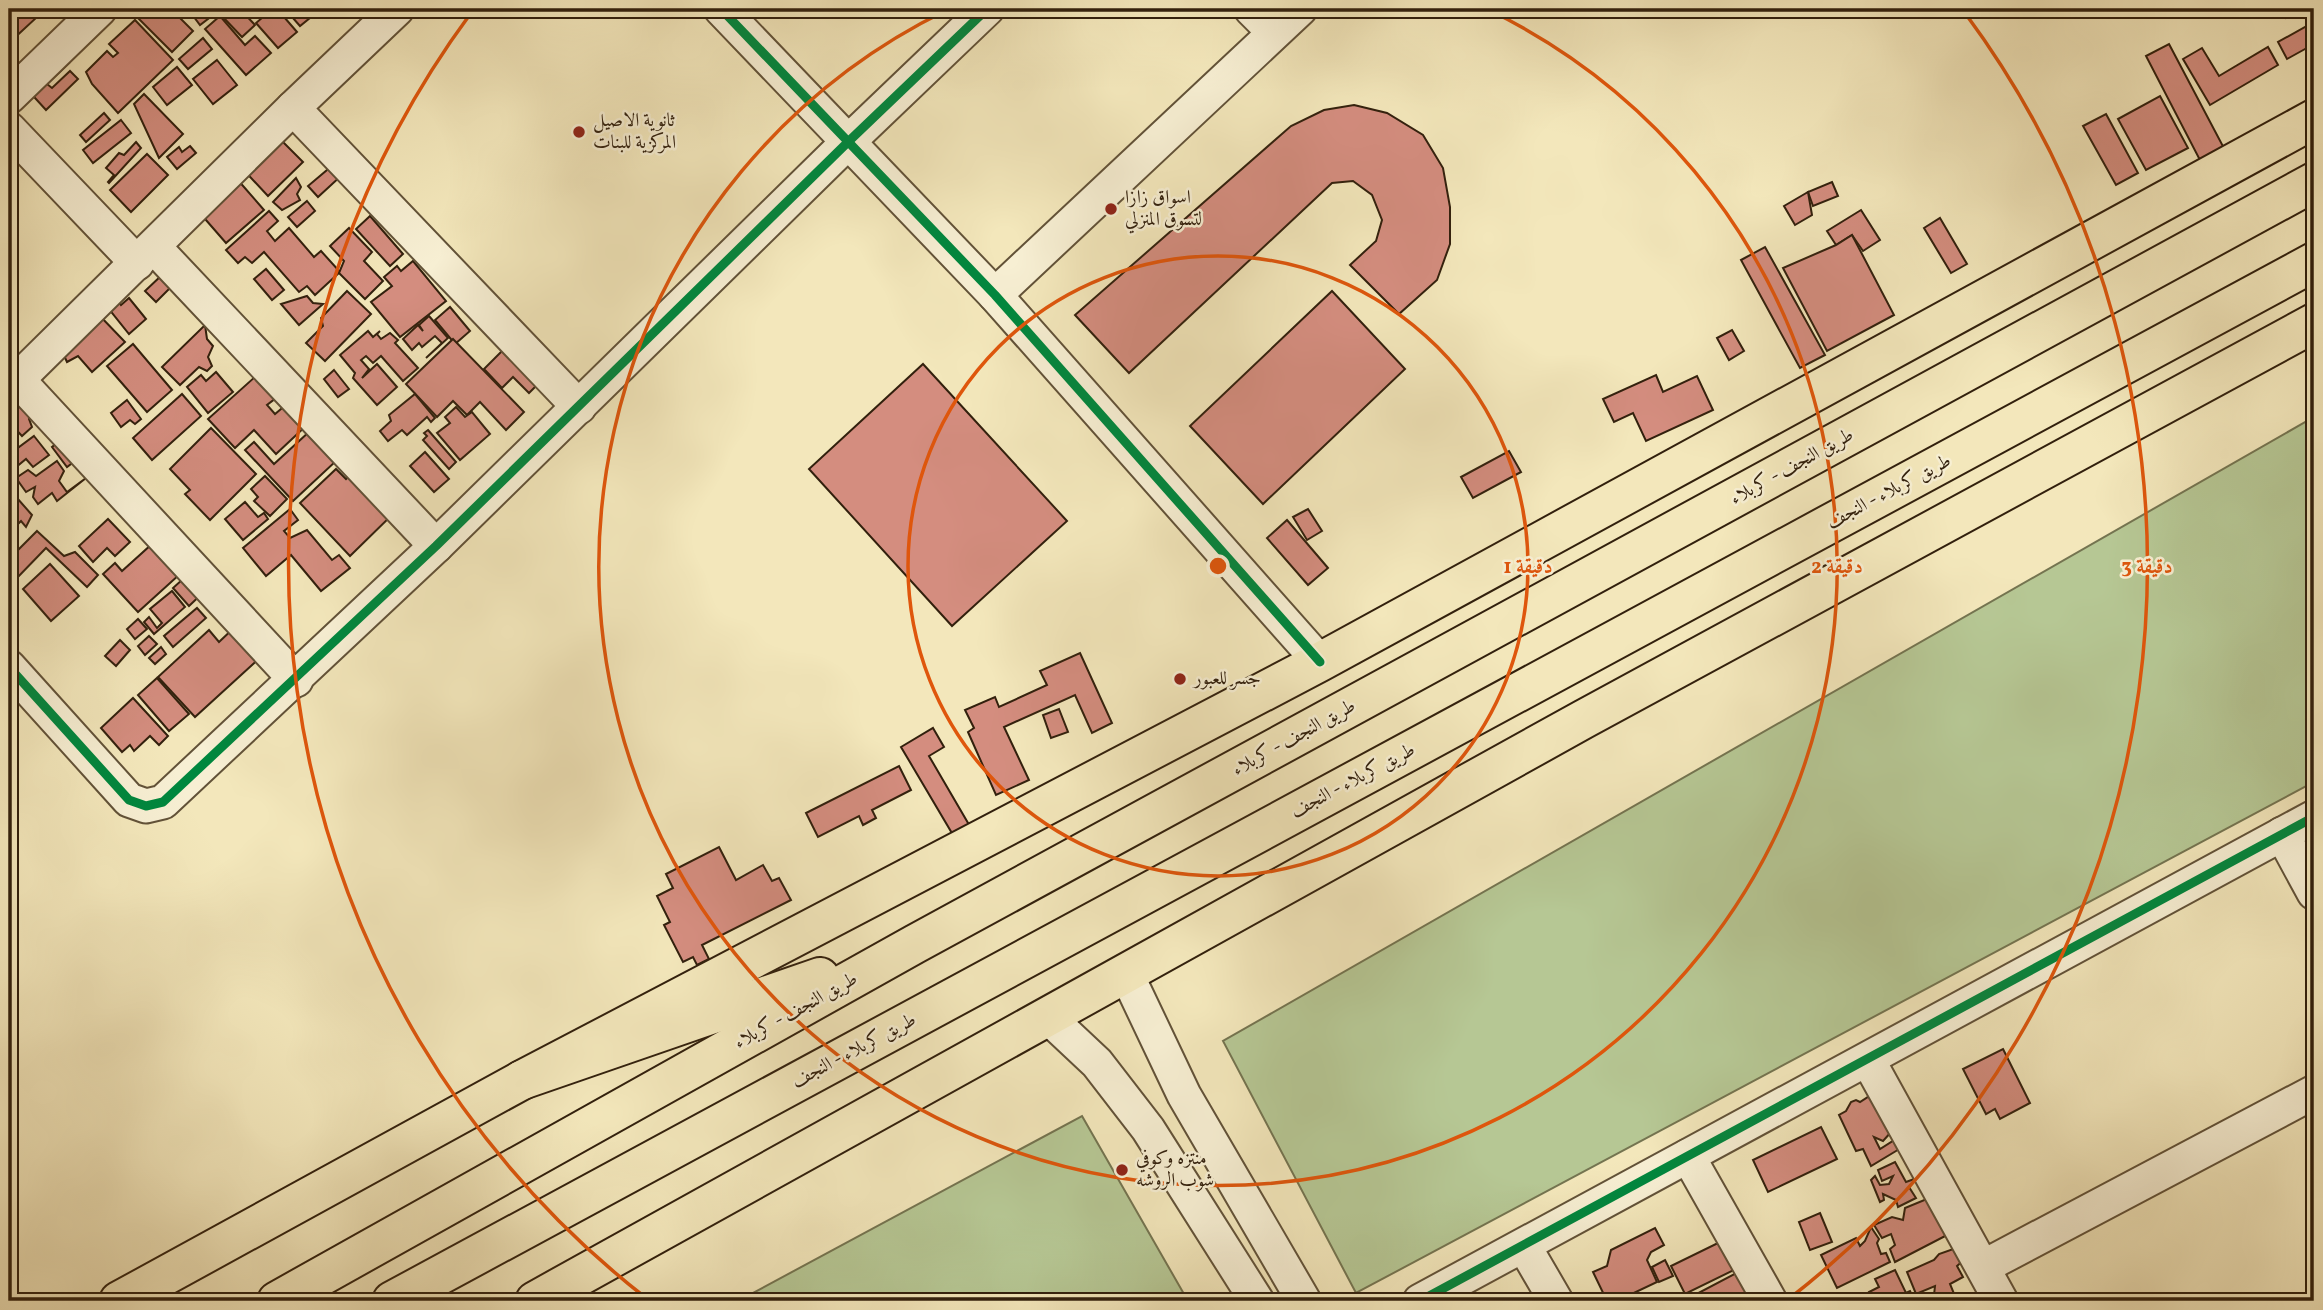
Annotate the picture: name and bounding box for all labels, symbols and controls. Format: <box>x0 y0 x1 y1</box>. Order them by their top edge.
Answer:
place label: ثانوية الاصيل المركزية للبنات <box>593 108 676 156</box>
marker: ثانوية الاصيل المركزية للبنات <box>571 124 587 140</box>
place label: اسواق زازا لتسوق المنزلي <box>1125 185 1202 234</box>
marker: اسواق زازا لتسوق المنزلي <box>1103 201 1119 217</box>
street label: طريق النجف - کربلاء <box>1725 422 1859 512</box>
street label: طريق کربلاء - النجف <box>1822 448 1956 536</box>
text: 1 دقيقة <box>1503 553 1553 582</box>
text: 2 دقيقة <box>1811 553 1863 582</box>
text: 3 دقيقة <box>2121 553 2173 582</box>
centre of rings <box>1206 554 1230 578</box>
place label: جسر للعبور <box>1192 666 1261 692</box>
marker: جسر للعبور <box>1172 671 1188 687</box>
street label: طريق النجف - کربلاء <box>1227 693 1361 783</box>
street label: طريق کربلاء - النجف <box>1286 737 1420 825</box>
street label: طريق النجف - کربلاء <box>729 966 863 1056</box>
street label: طريق کربلاء - النجف <box>787 1007 921 1095</box>
place label: منتزه وكوفي شوب الروشه <box>1136 1146 1214 1194</box>
marker: منتزه وكوفي شوب الروشه <box>1114 1162 1130 1178</box>

